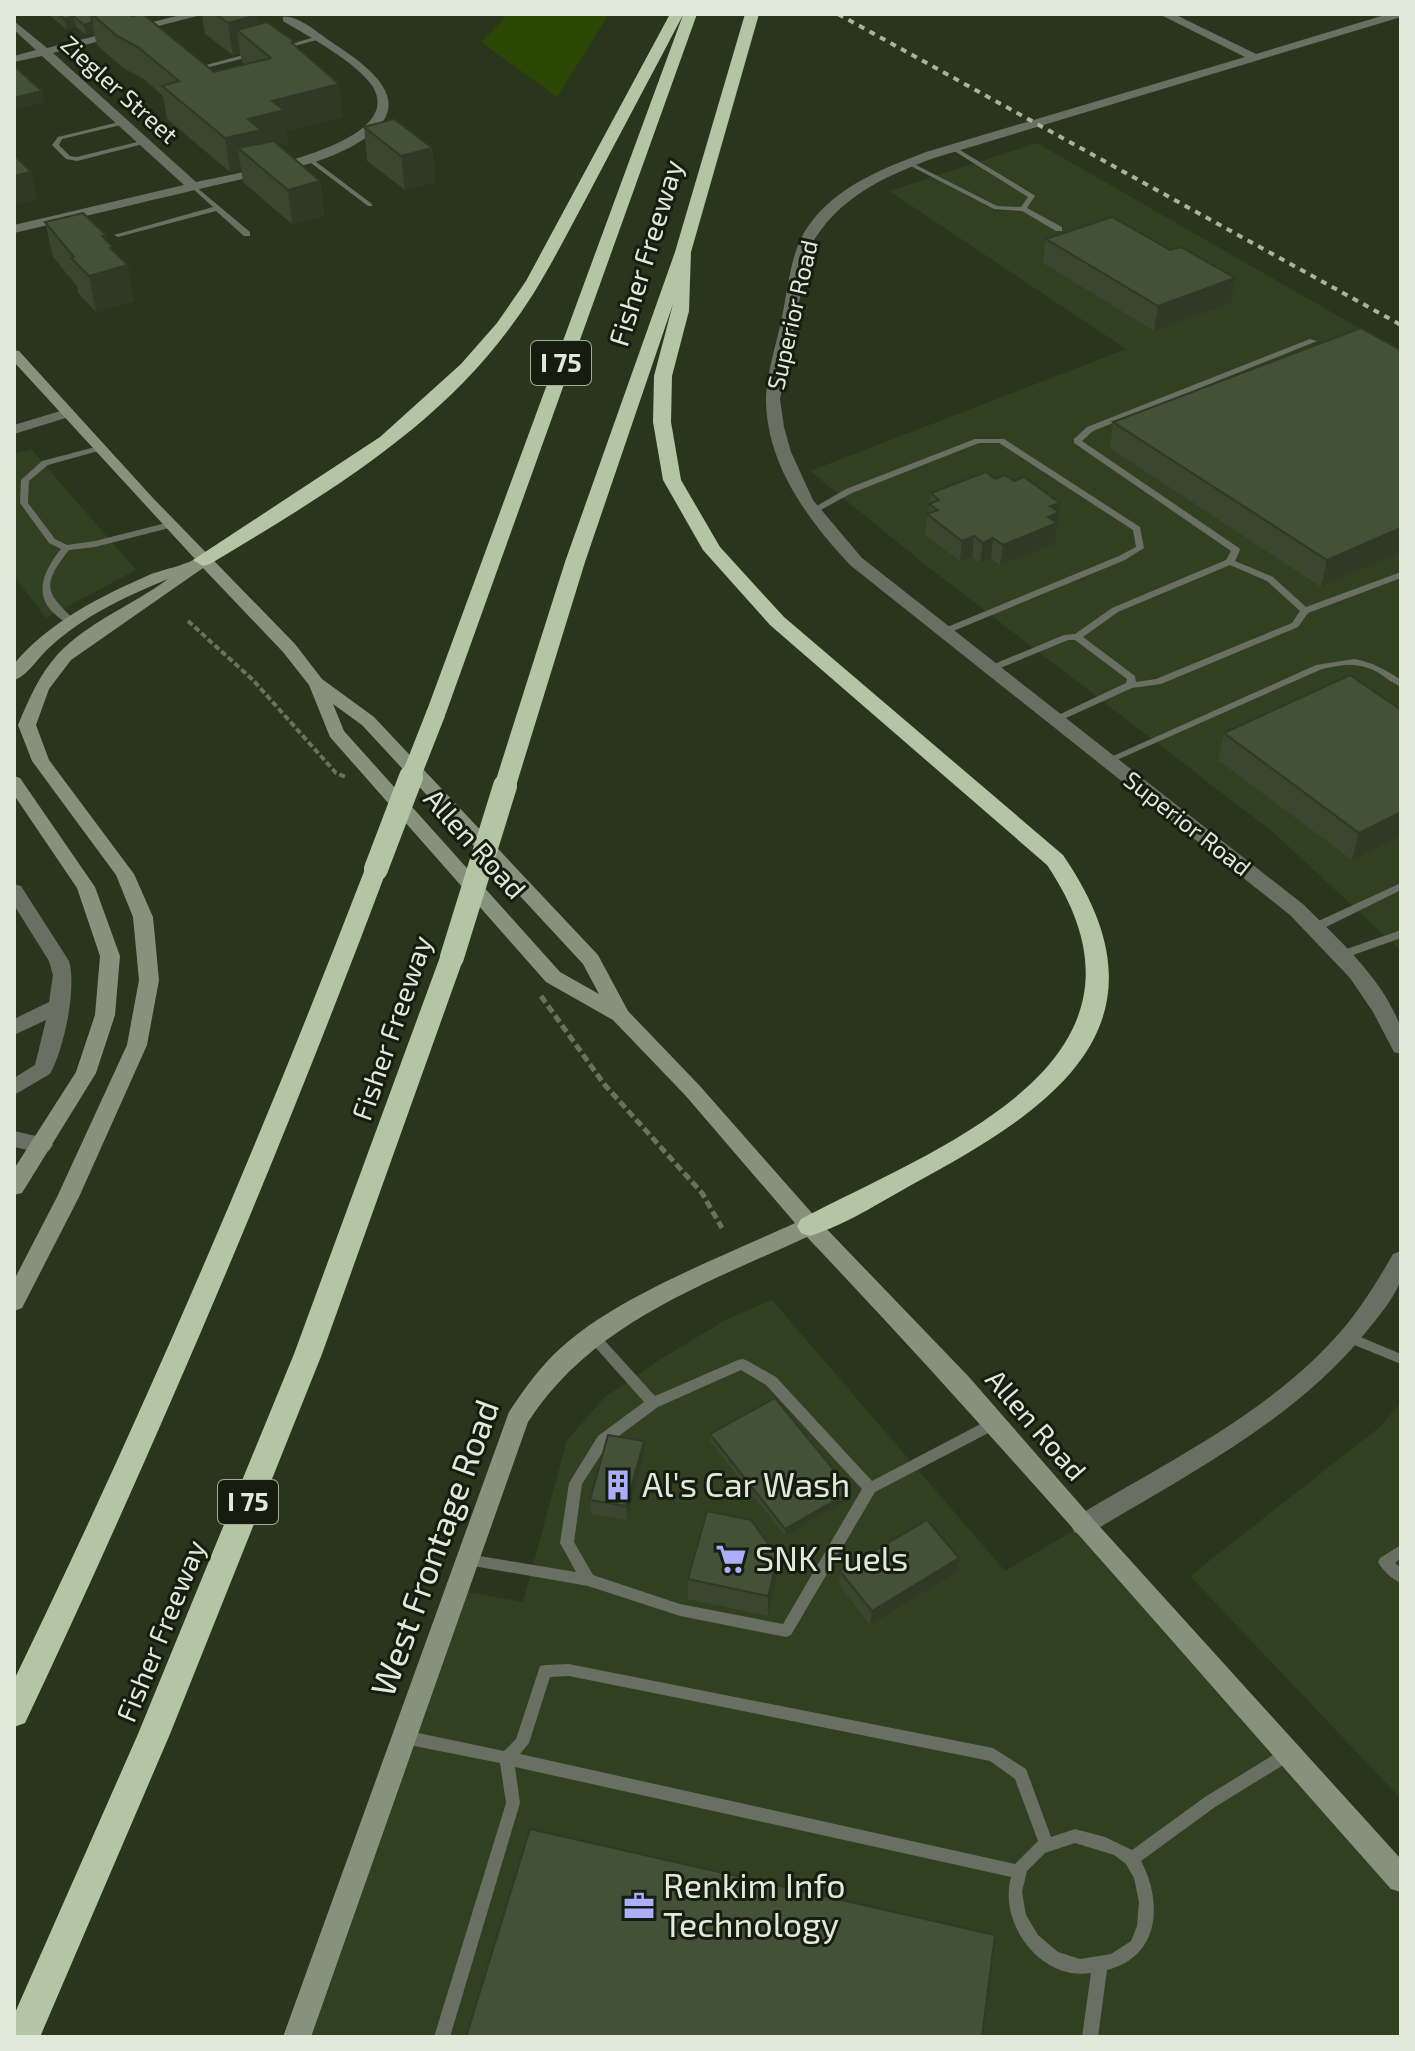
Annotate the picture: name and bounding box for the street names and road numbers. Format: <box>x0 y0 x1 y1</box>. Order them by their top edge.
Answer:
street label: Ziegler Street <box>56 29 184 149</box>
street label: Fisher Freeway <box>601 155 690 350</box>
street label: Superior Road <box>760 237 823 392</box>
road number: I 75 <box>531 341 591 385</box>
street label: Superior Road <box>1119 764 1257 881</box>
street label: Allen Road <box>418 781 534 905</box>
street label: Fisher Freeway <box>344 931 439 1125</box>
street label: Allen Road <box>979 1362 1094 1487</box>
street label: West Frontage Road <box>361 1394 506 1701</box>
road number: I 75 <box>218 1480 278 1524</box>
street label: Fisher Freeway <box>108 1535 212 1727</box>

